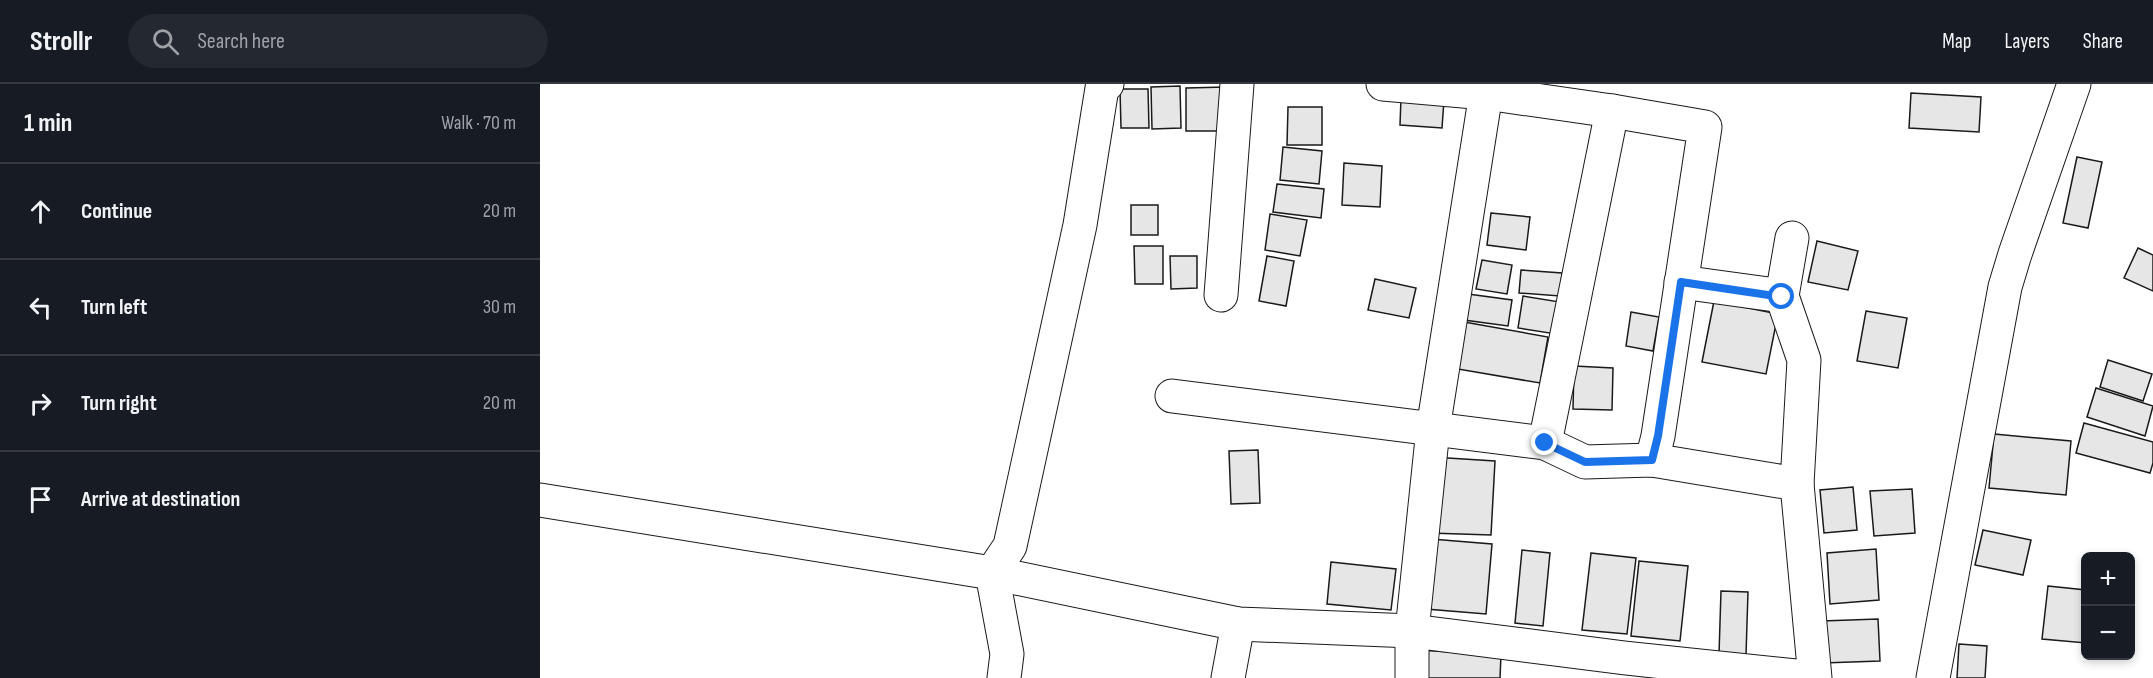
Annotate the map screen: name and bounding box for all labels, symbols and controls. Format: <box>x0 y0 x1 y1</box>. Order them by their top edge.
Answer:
search box <box>128 14 548 68</box>
text: Strollr <box>30 25 92 58</box>
icon: search <box>149 25 182 58</box>
text: Search here <box>197 28 285 55</box>
text: Map <box>1942 29 1971 54</box>
text: Layers <box>2004 29 2050 54</box>
text: Share <box>2083 29 2123 54</box>
text: 1 min <box>24 108 72 139</box>
text: Walk · 70 m <box>441 111 516 135</box>
icon: ahead <box>24 195 57 228</box>
text: Continue <box>81 198 152 225</box>
text: 20 m <box>483 199 516 223</box>
route start <box>1768 283 1794 309</box>
icon: left <box>24 291 57 324</box>
text: Turn left <box>81 294 147 321</box>
text: 30 m <box>483 295 516 319</box>
icon: right <box>24 387 57 420</box>
text: Turn right <box>81 390 157 417</box>
text: 20 m <box>483 391 516 415</box>
route end <box>1531 429 1557 455</box>
icon: arrive <box>24 483 57 516</box>
text: Arrive at destination <box>81 486 240 513</box>
map controls <box>2081 552 2135 660</box>
button: + <box>2081 552 2135 606</box>
button: − <box>2081 606 2135 660</box>

